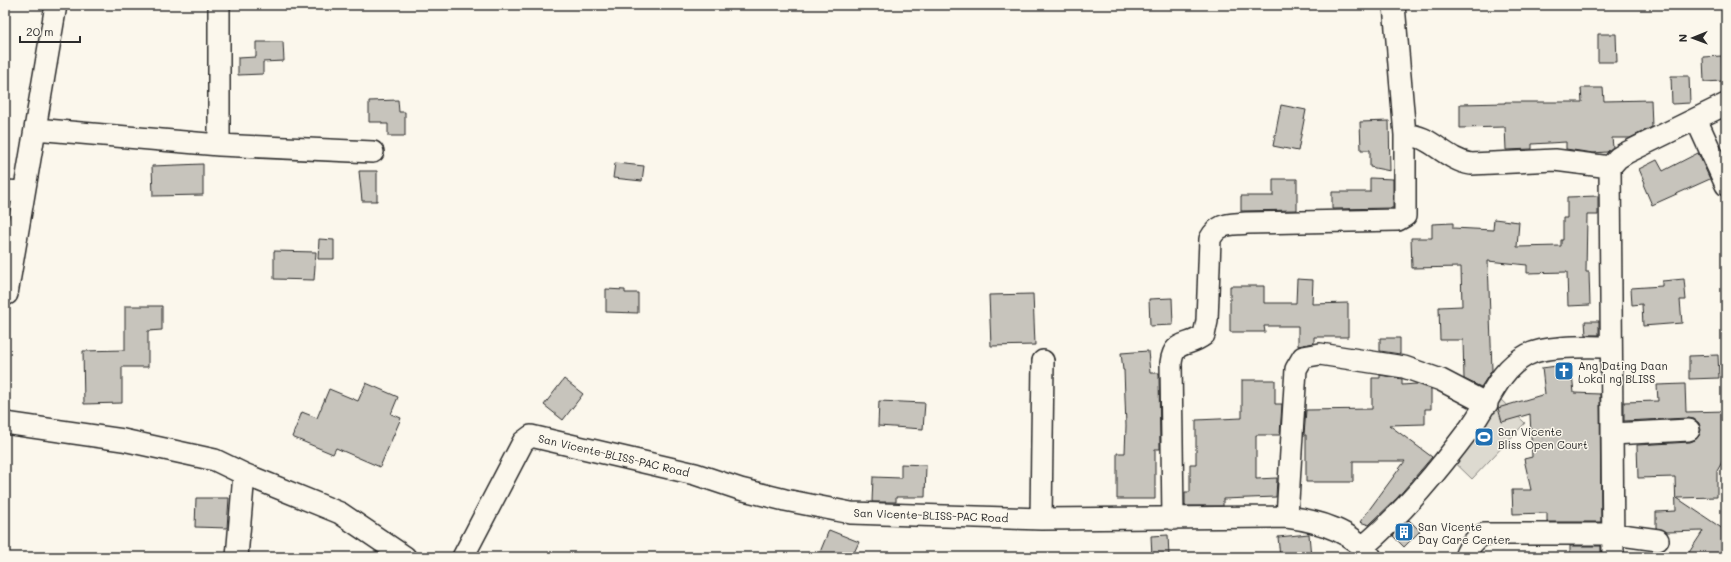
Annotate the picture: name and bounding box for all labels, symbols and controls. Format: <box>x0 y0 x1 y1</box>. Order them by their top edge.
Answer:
scale bar <box>20 18 80 44</box>
north arrow <box>1673 18 1713 58</box>
text: 20 m <box>26 23 54 39</box>
text: N <box>1675 34 1690 42</box>
place label: Ang Dating Daan Lokal ng BLISS <box>1578 358 1668 386</box>
church icon: Ang Dating Daan Lokal ng BLISS <box>1553 360 1575 382</box>
place label: San Vicente Bliss Open Court <box>1498 424 1588 452</box>
sports icon: San Vicente Bliss Open Court <box>1473 426 1495 448</box>
street label: San Vicente-BLISS-PAC Road <box>537 430 691 480</box>
street label: San Vicente-BLISS-PAC Road <box>853 505 1009 525</box>
place label: San Vicente Day Care Center <box>1418 519 1510 547</box>
building icon: San Vicente Day Care Center <box>1393 521 1415 543</box>

